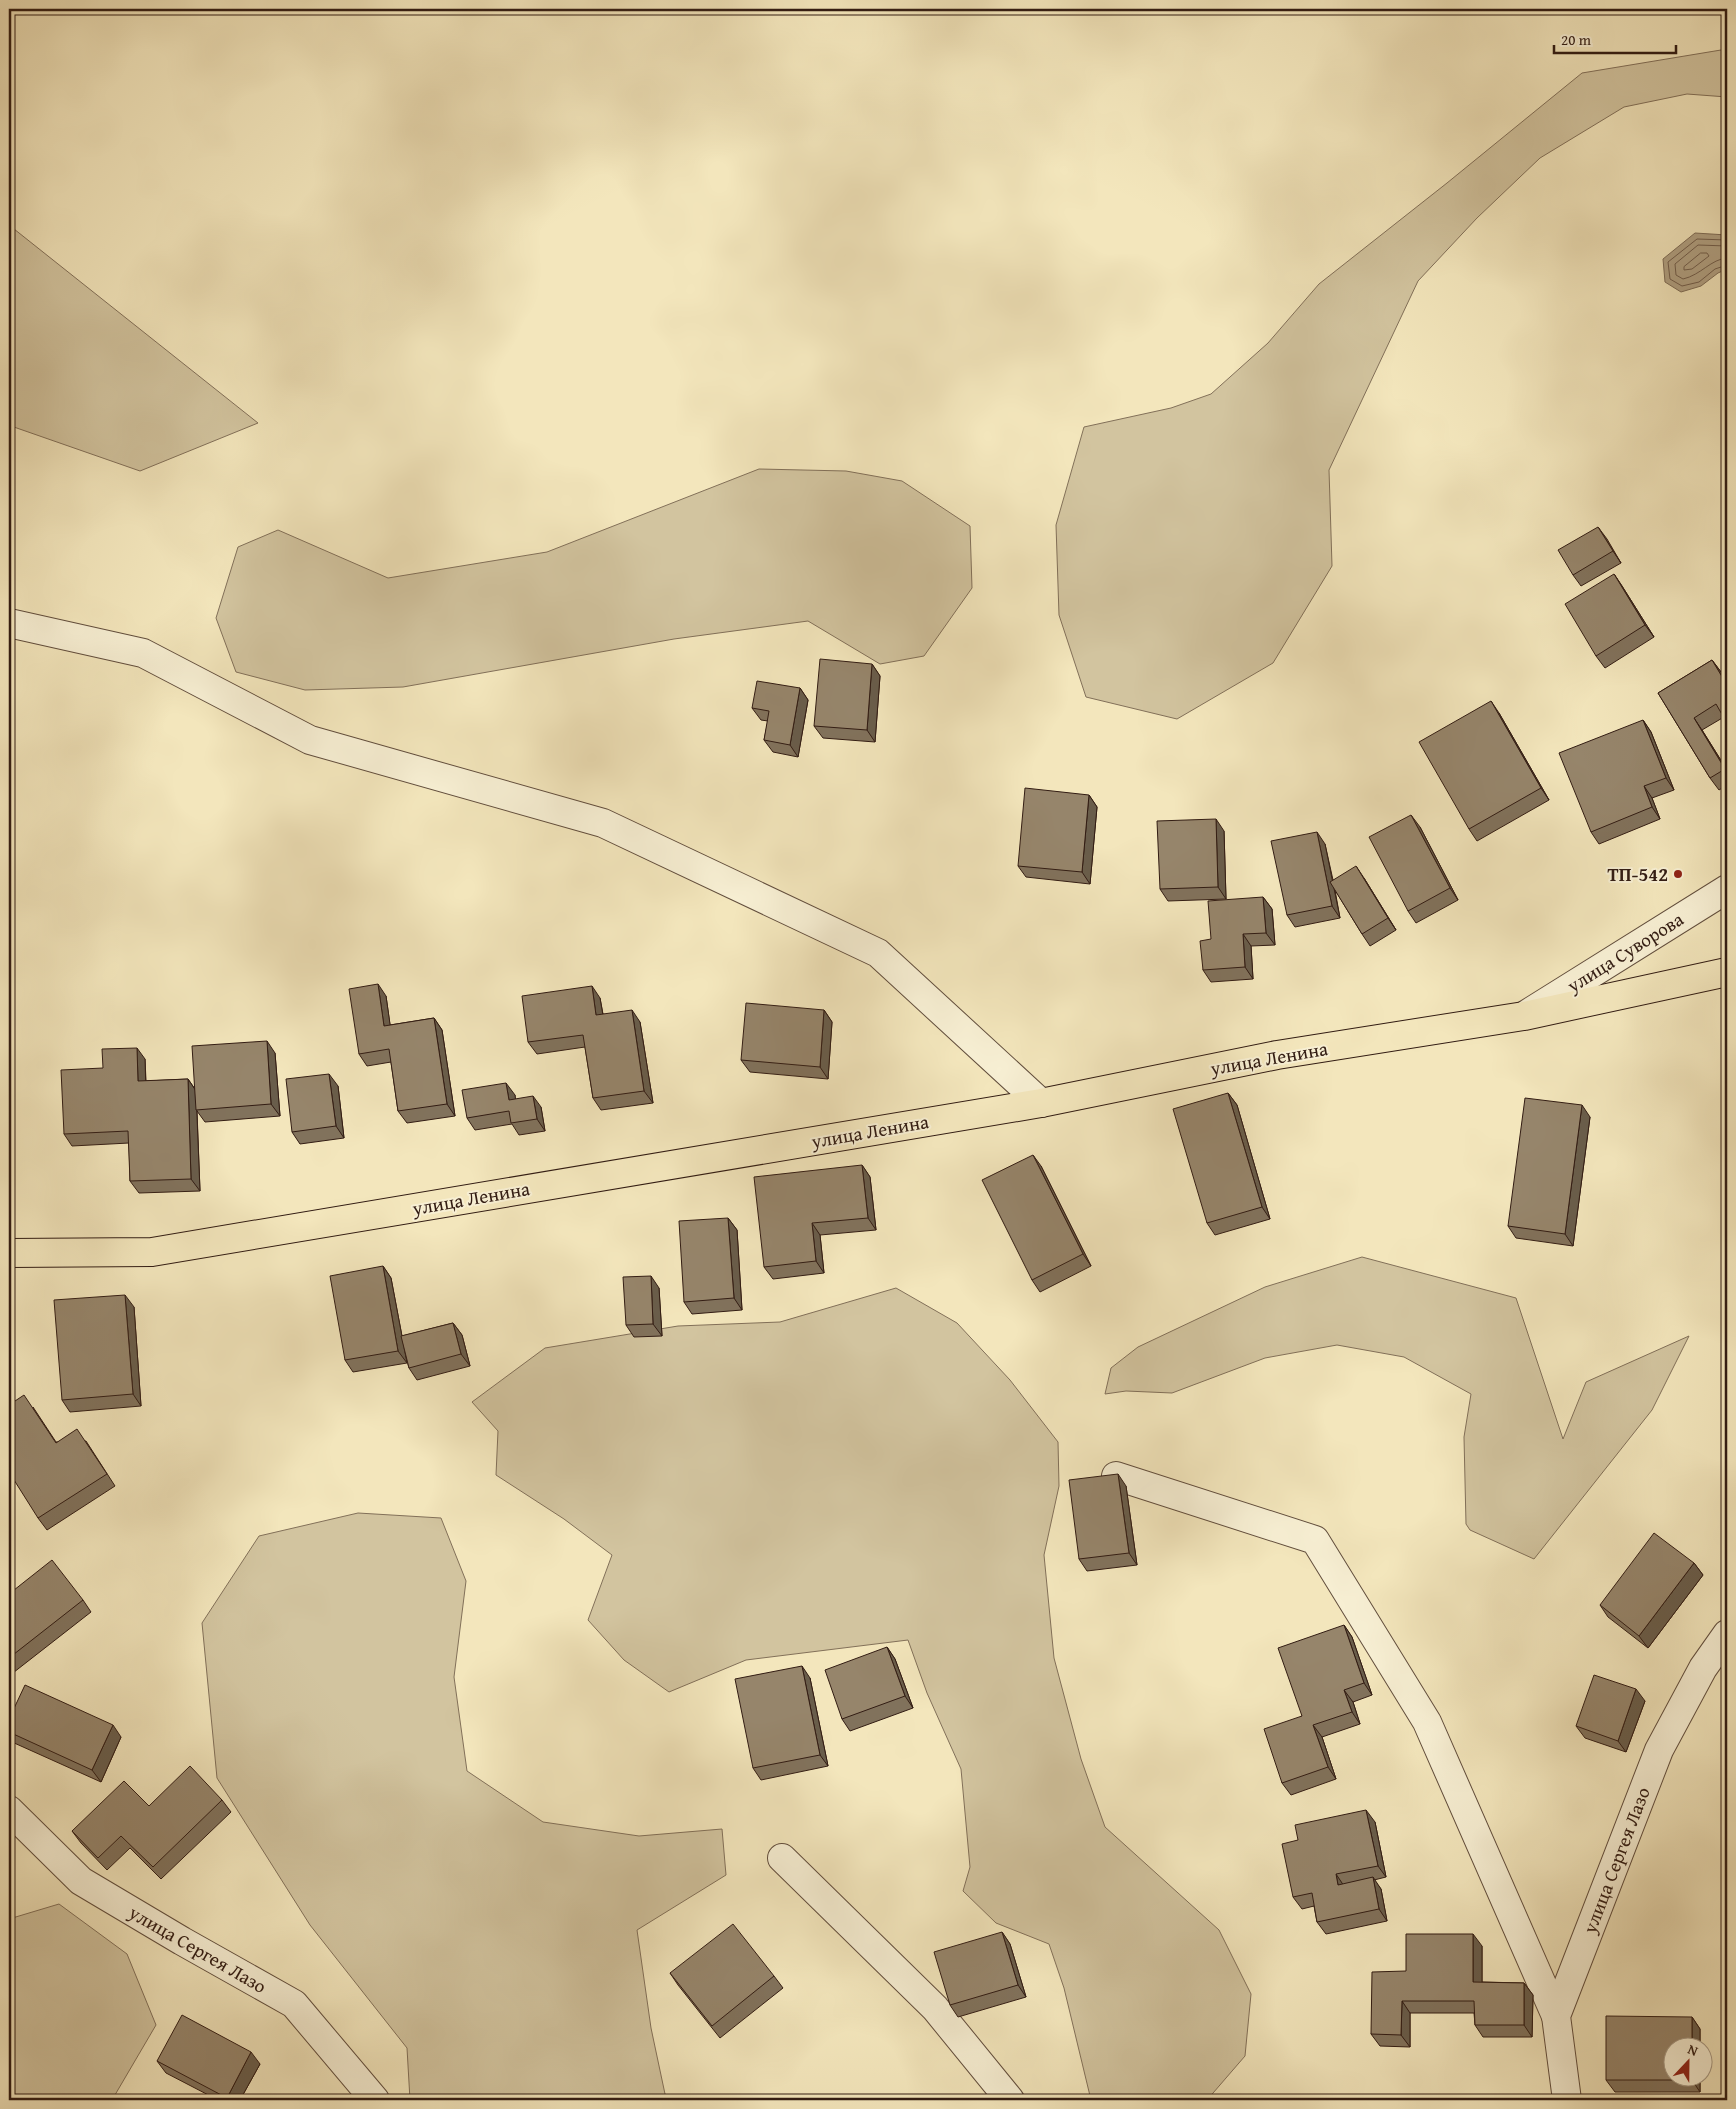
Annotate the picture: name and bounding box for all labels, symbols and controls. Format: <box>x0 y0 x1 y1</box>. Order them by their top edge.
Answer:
scale bar <box>1554 22 1676 54</box>
text: 20 m <box>1561 29 1592 50</box>
place label: ТП-542 <box>1608 860 1668 888</box>
marker: ТП-542 <box>1672 868 1684 880</box>
street label: улица Суворова <box>1560 905 1689 1000</box>
street label: улица Ленина <box>1207 1034 1330 1082</box>
street label: улица Ленина <box>808 1107 931 1155</box>
street label: улица Ленина <box>409 1174 532 1222</box>
street label: улица Сергея Лазо <box>1575 1783 1657 1938</box>
street label: улица Сергея Лазо <box>123 1898 272 2000</box>
north arrow <box>1664 2036 1714 2086</box>
text: N <box>1685 2039 1702 2061</box>

